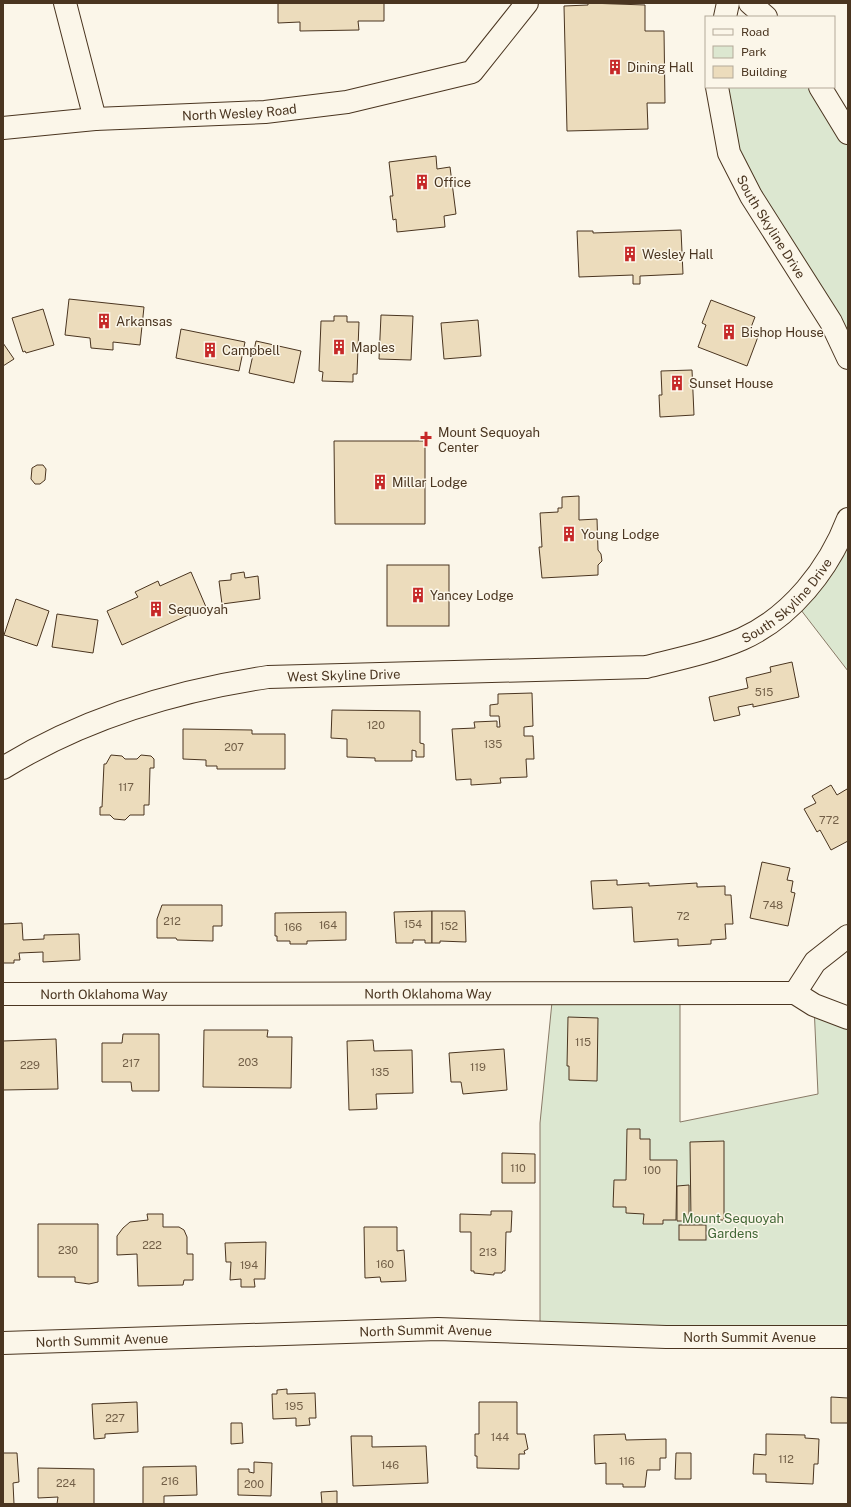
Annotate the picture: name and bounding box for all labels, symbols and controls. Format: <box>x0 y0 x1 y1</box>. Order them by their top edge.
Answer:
legend <box>705 16 835 88</box>
text: Road <box>741 25 769 39</box>
text: Park <box>741 45 767 59</box>
building icon: Dining Hall <box>606 58 624 76</box>
place label: Dining Hall <box>627 60 694 75</box>
text: Building <box>741 65 787 79</box>
street label: North Wesley Road <box>182 101 298 123</box>
building icon: Office <box>413 173 431 191</box>
street label: South Skyline Drive <box>733 173 808 281</box>
place label: Office <box>434 175 471 190</box>
building icon: Wesley Hall <box>621 245 639 263</box>
place label: Wesley Hall <box>642 247 714 262</box>
building icon: Arkansas <box>95 312 113 330</box>
place label: Arkansas <box>116 314 172 329</box>
building icon: Bishop House <box>720 323 738 341</box>
place label: Bishop House <box>741 325 824 340</box>
building icon: Maples <box>330 338 348 356</box>
place label: Maples <box>351 340 395 355</box>
building icon: Campbell <box>201 341 219 359</box>
place label: Campbell <box>222 343 280 358</box>
building icon: Sunset House <box>668 374 686 392</box>
place label: Sunset House <box>689 376 773 391</box>
place label: Mount Sequoyah Center <box>438 425 540 455</box>
church icon: Mount Sequoyah Center <box>417 430 435 448</box>
building icon: Millar Lodge <box>371 473 389 491</box>
place label: Millar Lodge <box>392 475 467 490</box>
building icon: Young Lodge <box>560 525 578 543</box>
place label: Young Lodge <box>581 527 659 542</box>
street label: South Skyline Drive <box>739 556 835 646</box>
building icon: Yancey Lodge <box>409 586 427 604</box>
place label: Yancey Lodge <box>430 588 514 603</box>
building icon: Sequoyah <box>147 600 165 618</box>
place label: Sequoyah <box>168 602 228 617</box>
street label: West Skyline Drive <box>287 666 401 684</box>
house number: 515 <box>755 686 773 698</box>
house number: 120 <box>367 719 385 731</box>
house number: 135 <box>484 738 502 750</box>
house number: 207 <box>224 741 244 753</box>
house number: 117 <box>118 781 134 793</box>
house number: 772 <box>819 814 839 826</box>
house number: 748 <box>763 899 783 911</box>
house number: 72 <box>676 910 690 922</box>
house number: 212 <box>163 915 181 927</box>
house number: 154 <box>404 918 422 930</box>
house number: 164 <box>319 919 337 931</box>
house number: 152 <box>440 920 458 932</box>
house number: 166 <box>284 921 302 933</box>
street label: North Oklahoma Way <box>364 986 492 1002</box>
street label: North Oklahoma Way <box>40 987 168 1002</box>
house number: 115 <box>575 1036 591 1048</box>
house number: 203 <box>238 1056 258 1068</box>
house number: 217 <box>122 1057 140 1069</box>
house number: 229 <box>20 1059 40 1071</box>
house number: 119 <box>470 1061 486 1073</box>
house number: 135 <box>371 1066 389 1078</box>
house number: 110 <box>510 1162 526 1174</box>
house number: 100 <box>643 1164 661 1176</box>
park label: Mount Sequoyah Gardens <box>682 1211 784 1241</box>
house number: 222 <box>142 1239 162 1251</box>
house number: 230 <box>58 1244 78 1256</box>
house number: 213 <box>479 1246 497 1258</box>
house number: 160 <box>376 1258 394 1270</box>
house number: 194 <box>240 1259 258 1271</box>
street label: North Summit Avenue <box>359 1322 492 1340</box>
street label: North Summit Avenue <box>683 1330 816 1345</box>
street label: North Summit Avenue <box>35 1331 169 1350</box>
house number: 195 <box>285 1400 303 1412</box>
house number: 227 <box>105 1412 125 1424</box>
house number: 144 <box>491 1431 509 1443</box>
house number: 112 <box>778 1453 794 1465</box>
house number: 116 <box>619 1455 635 1467</box>
house number: 146 <box>381 1459 399 1471</box>
house number: 216 <box>161 1475 179 1487</box>
house number: 224 <box>56 1477 76 1489</box>
house number: 200 <box>244 1478 264 1490</box>

